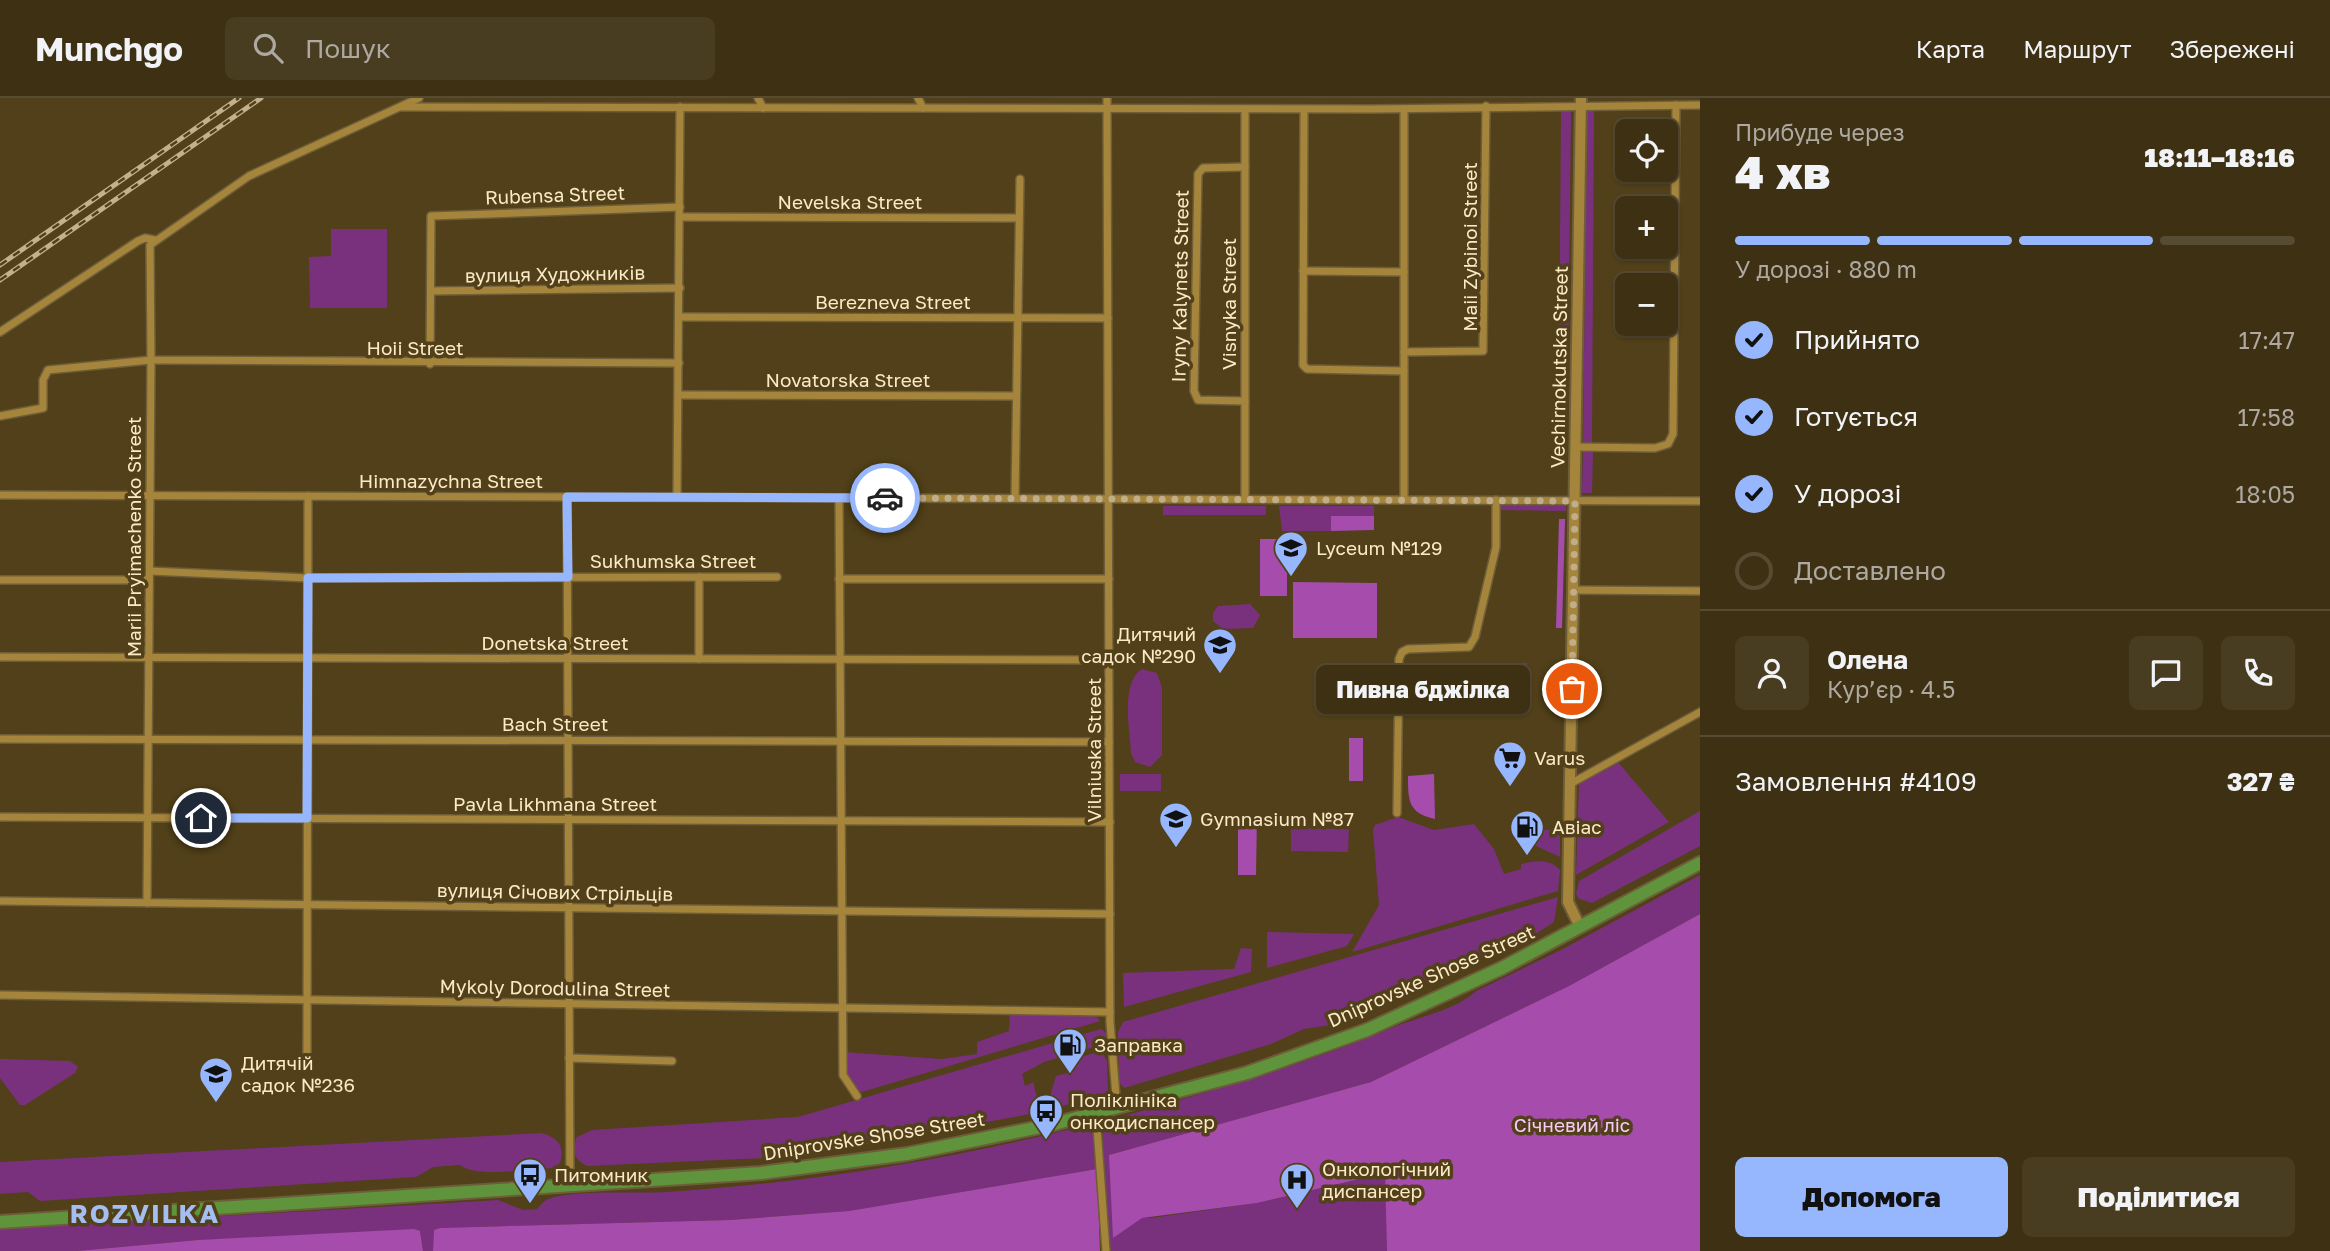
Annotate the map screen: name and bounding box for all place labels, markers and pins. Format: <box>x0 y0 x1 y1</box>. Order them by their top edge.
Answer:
school or university icon: Lyceum №129 <box>1272 529 1310 578</box>
place label: Lyceum №129 <box>1316 536 1443 559</box>
place label: Дитячий садок №290 <box>1081 622 1196 667</box>
school or university icon: Дитячий садок №290 <box>1201 626 1239 675</box>
pin <box>1542 659 1602 719</box>
callout: Пивна бджілка <box>1316 664 1530 714</box>
supermarket icon: Varus <box>1491 739 1529 788</box>
place label: Varus <box>1534 746 1585 769</box>
pin <box>171 788 231 848</box>
school or university icon: Gymnasium №87 <box>1157 800 1195 849</box>
place label: Gymnasium №87 <box>1200 807 1354 830</box>
fuel station icon: Авіас <box>1508 808 1546 857</box>
place label: Авіас <box>1552 815 1602 838</box>
fuel station icon: Заправка <box>1051 1026 1089 1075</box>
place label: Заправка <box>1094 1033 1183 1056</box>
place label: Дитячій садок №236 <box>241 1051 355 1096</box>
school or university icon: Дитячій садок №236 <box>197 1055 235 1104</box>
place label: Поліклініка онкодиспансер <box>1070 1088 1215 1133</box>
bus stop icon: Поліклініка онкодиспансер <box>1027 1092 1065 1141</box>
bus stop icon: Питомник <box>511 1156 549 1205</box>
place label: Онкологічний диспансер <box>1322 1157 1451 1202</box>
hospital icon: Онкологічний диспансер <box>1278 1161 1316 1210</box>
place label: Питомник <box>554 1163 648 1186</box>

